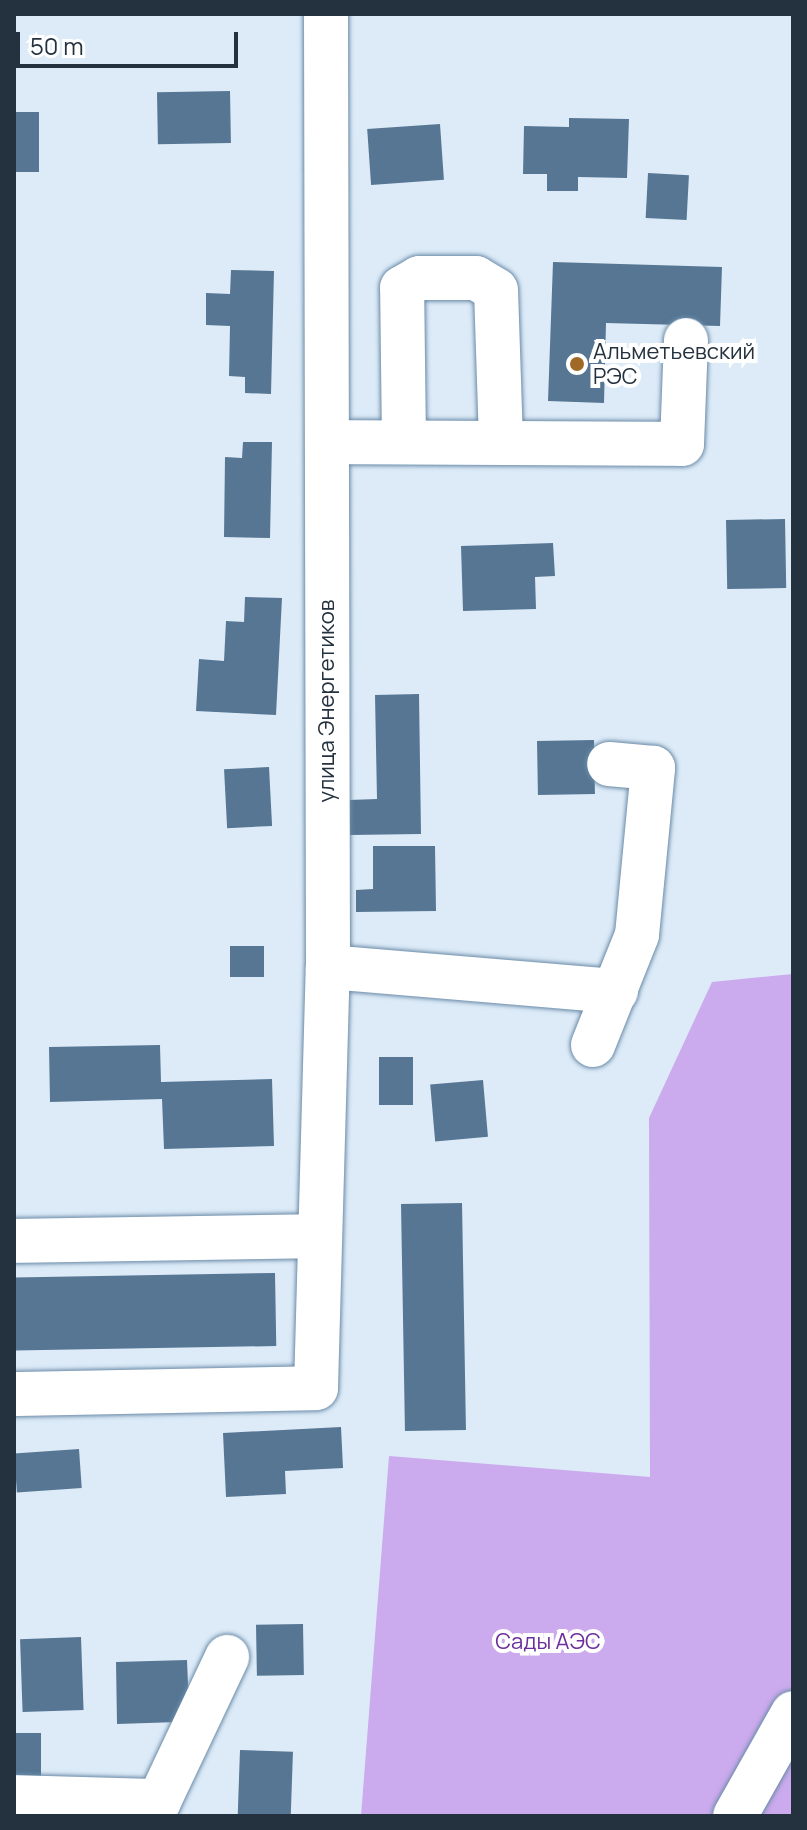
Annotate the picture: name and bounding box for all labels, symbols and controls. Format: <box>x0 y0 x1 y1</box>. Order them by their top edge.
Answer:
scale bar <box>20 16 242 66</box>
text: 50 m <box>30 29 84 62</box>
place label: Альметьевский РЭС <box>593 338 755 390</box>
marker: Альметьевский РЭС <box>568 355 586 373</box>
street label: улица Энергетиков <box>314 600 340 802</box>
park label: Сады АЭС <box>495 1629 601 1655</box>

